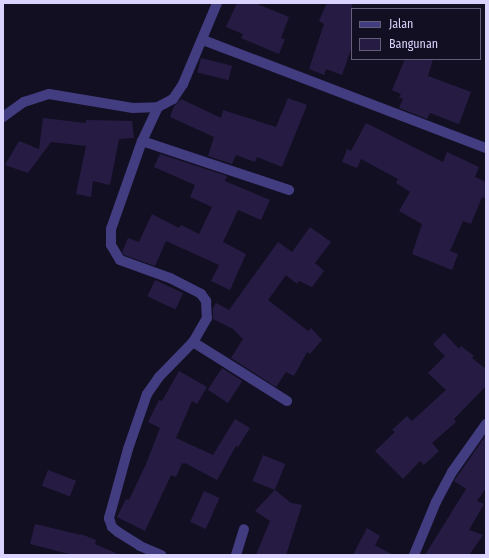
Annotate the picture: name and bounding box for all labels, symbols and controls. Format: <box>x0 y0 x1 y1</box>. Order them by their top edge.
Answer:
legend <box>351 8 481 60</box>
text: Jalan <box>389 17 413 31</box>
text: Bangunan <box>389 37 438 51</box>

